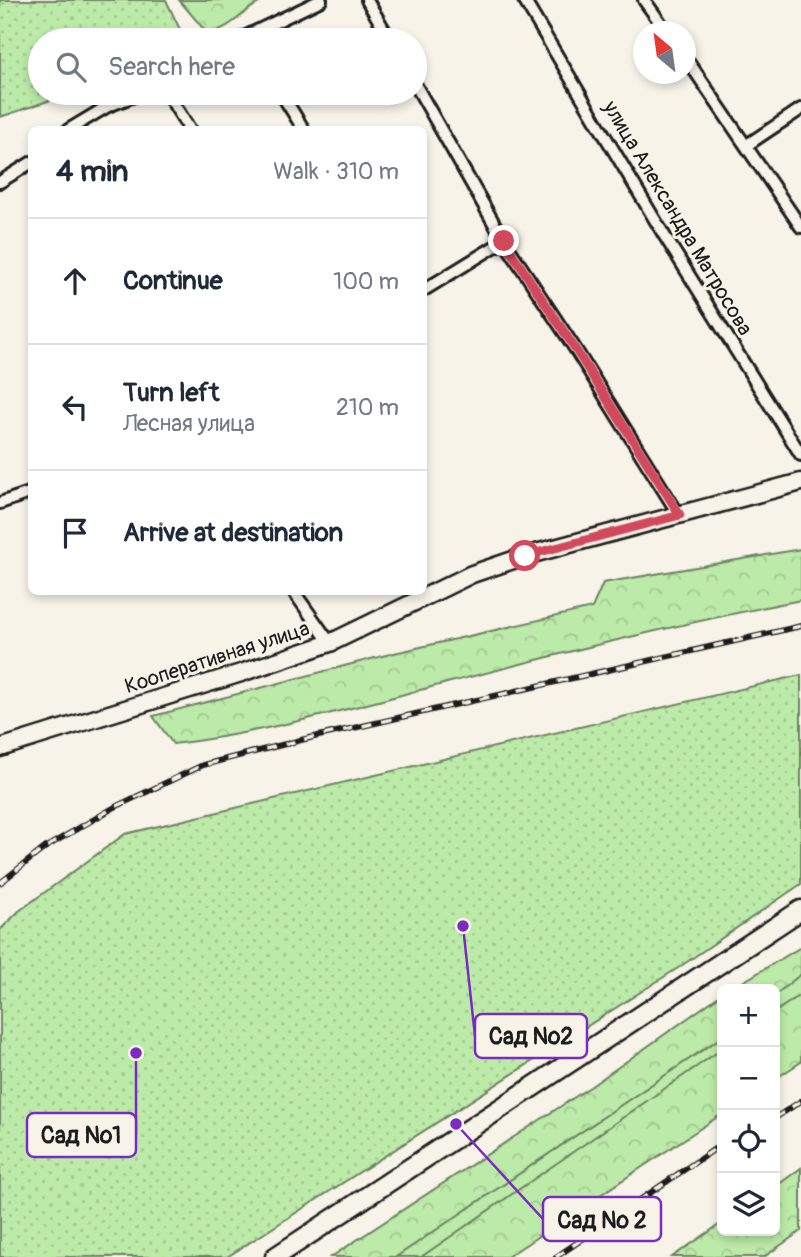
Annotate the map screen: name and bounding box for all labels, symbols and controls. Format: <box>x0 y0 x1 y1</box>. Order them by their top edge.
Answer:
north arrow <box>633 21 696 84</box>
search box <box>28 28 427 105</box>
icon: search <box>52 48 90 86</box>
text: Search here <box>108 51 235 83</box>
street label: улица Александра Матросова <box>596 95 758 341</box>
text: 4 min <box>56 153 129 190</box>
text: Walk · 310 m <box>273 157 399 186</box>
route end <box>488 225 519 256</box>
icon: ahead <box>56 262 94 300</box>
text: Continue <box>123 265 223 297</box>
text: 100 m <box>333 267 399 296</box>
text: Turn left <box>123 377 219 409</box>
icon: left <box>56 388 94 426</box>
text: 210 m <box>336 393 399 422</box>
text: Лесная улица <box>123 409 255 438</box>
icon: arrive <box>56 514 94 552</box>
text: Arrive at destination <box>123 517 343 549</box>
route start <box>509 540 540 571</box>
street label: Кооперативная улица <box>121 615 313 700</box>
map controls <box>717 984 780 1236</box>
button: + <box>717 984 780 1047</box>
callout: Сад №2 <box>475 1014 587 1058</box>
text: Сад №2 <box>489 1022 573 1051</box>
button: − <box>717 1047 780 1110</box>
button: locate <box>717 1110 780 1173</box>
callout: Сад №1 <box>27 1113 136 1157</box>
text: Сад №1 <box>41 1121 121 1150</box>
button: layers <box>717 1173 780 1236</box>
callout: Сад № 2 <box>543 1197 661 1241</box>
text: Сад № 2 <box>557 1206 647 1235</box>

